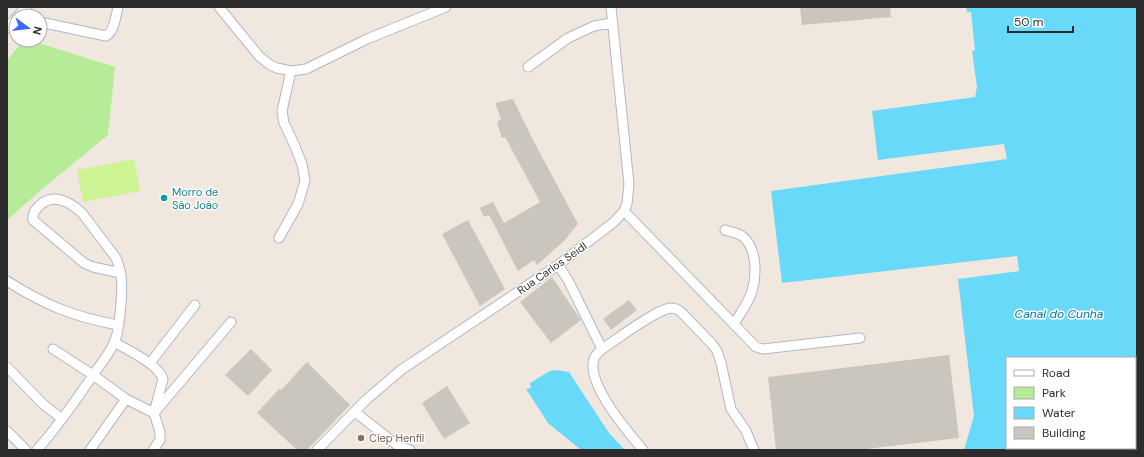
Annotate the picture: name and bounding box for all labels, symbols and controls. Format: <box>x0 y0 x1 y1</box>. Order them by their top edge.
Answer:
north arrow <box>8 8 48 48</box>
scale bar <box>1008 8 1073 34</box>
text: 50 m <box>1014 14 1043 30</box>
text: N <box>30 25 45 36</box>
place label: Morro de São João <box>172 185 218 212</box>
marker: Morro de São João <box>159 193 169 203</box>
street label: Rua Carlos Seidl <box>515 239 589 297</box>
water label: Canal do Cunha <box>1015 306 1104 322</box>
legend <box>1006 357 1136 449</box>
text: Road <box>1042 365 1070 381</box>
text: Park <box>1042 385 1066 401</box>
text: Water <box>1042 405 1076 421</box>
text: Building <box>1042 425 1086 441</box>
place label: Ciep Henfil <box>369 431 424 445</box>
marker: Ciep Henfil <box>356 433 366 443</box>

